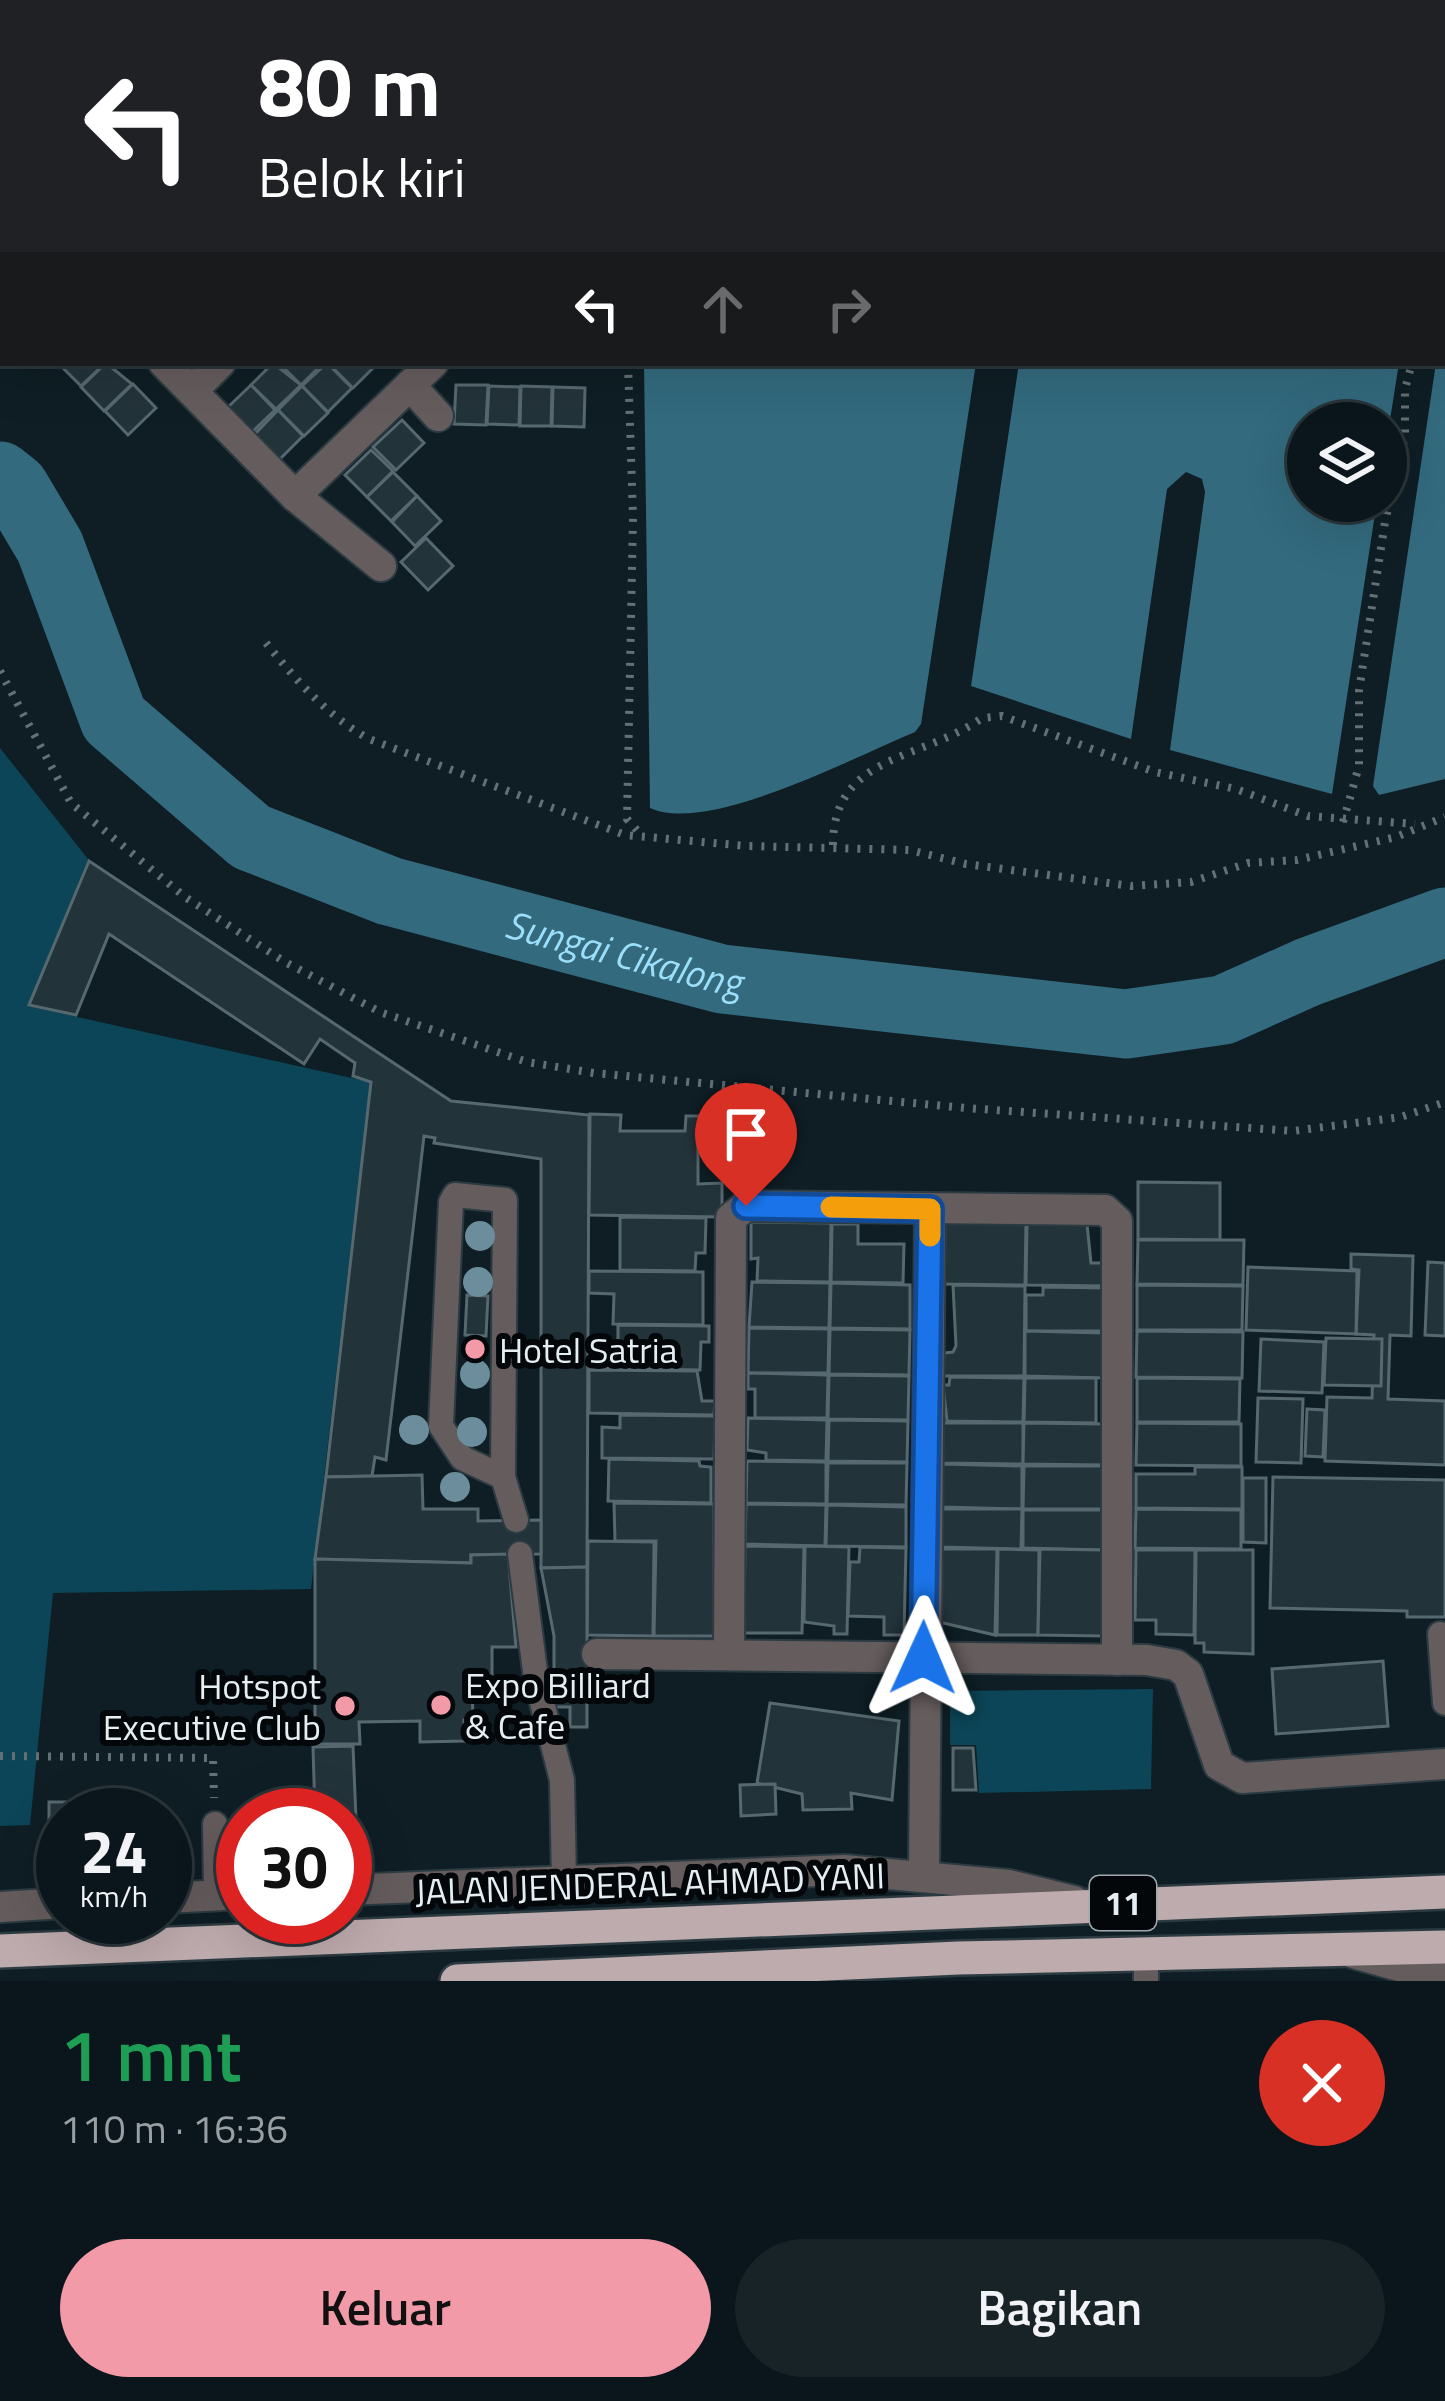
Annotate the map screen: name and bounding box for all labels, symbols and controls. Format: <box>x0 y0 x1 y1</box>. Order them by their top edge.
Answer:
text: 80 m <box>258 21 441 149</box>
icon: left <box>60 48 216 204</box>
text: Belok kiri <box>258 136 465 218</box>
icon: left <box>564 276 630 342</box>
icon: ahead <box>690 276 756 342</box>
icon: right <box>816 276 882 342</box>
map controls <box>1287 402 1407 522</box>
button: layers <box>1287 402 1407 522</box>
water label: Sungai Cikalong <box>499 894 749 1011</box>
pin <box>695 1083 797 1206</box>
icon: arrive <box>713 1101 779 1167</box>
place label: Hotel Satria <box>499 1322 678 1377</box>
marker: Hotel Satria <box>462 1336 488 1362</box>
position arrow <box>860 1595 986 1721</box>
place label: Expo Billiard & Cafe <box>465 1657 651 1753</box>
place label: Hotspot Executive Club <box>103 1658 321 1754</box>
marker: Expo Billiard & Cafe <box>428 1692 454 1718</box>
marker: Hotspot Executive Club <box>332 1693 358 1719</box>
speed limit sign: 30 <box>216 1788 372 1944</box>
text: 24 <box>80 1805 148 1896</box>
street label: JALAN JENDERAL AHMAD YANI <box>414 1847 886 1919</box>
text: km/h <box>80 1873 148 1919</box>
road number: 11 <box>1090 1876 1156 1930</box>
text: 1 mnt <box>60 1999 242 2109</box>
button: close <box>1259 2020 1385 2146</box>
text: 110 m · 16:36 <box>60 2099 288 2158</box>
button: Keluar <box>60 2239 711 2377</box>
button: Bagikan <box>735 2239 1385 2377</box>

